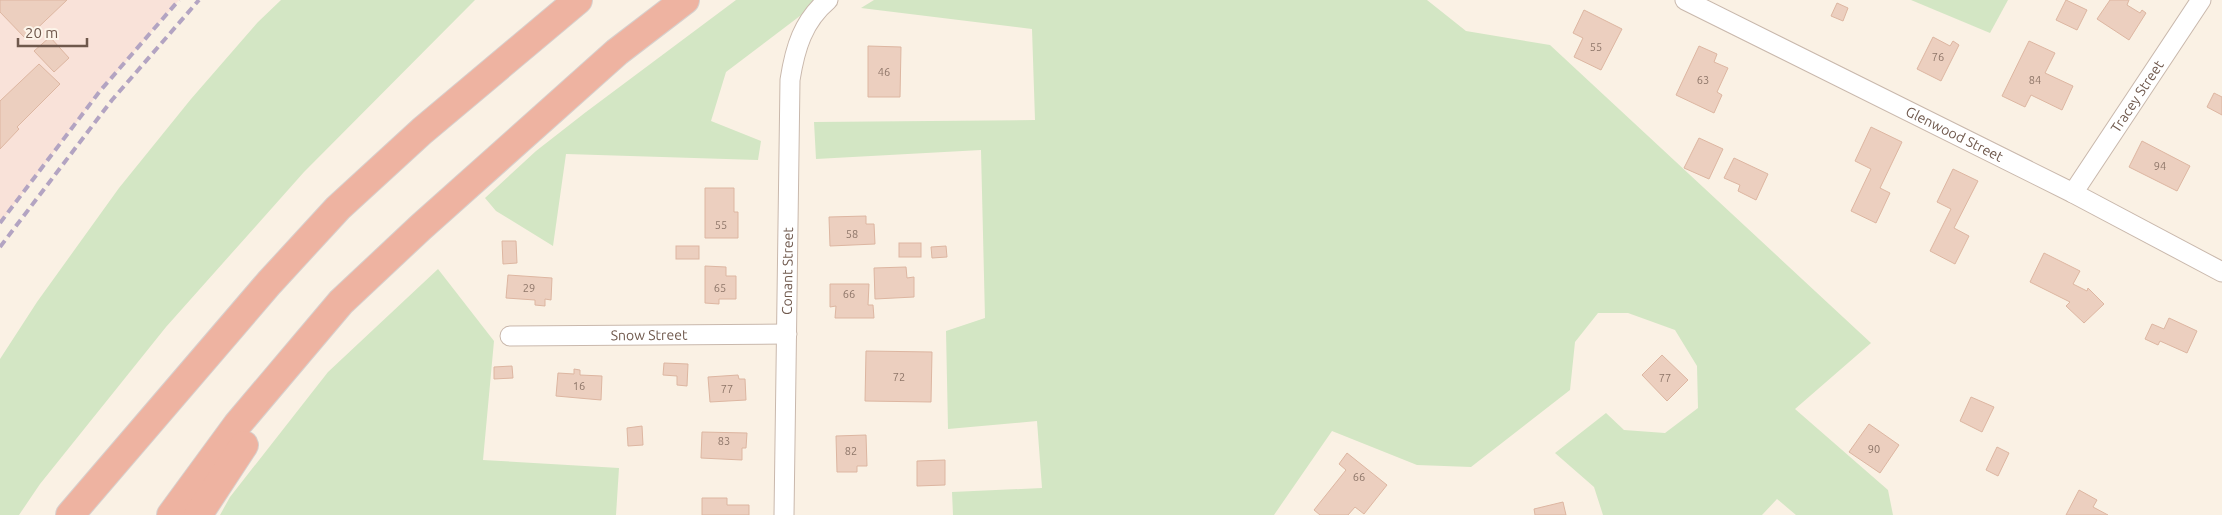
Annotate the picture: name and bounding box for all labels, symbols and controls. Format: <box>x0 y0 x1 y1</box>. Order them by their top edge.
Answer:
scale bar <box>18 15 86 47</box>
text: 20 m <box>25 24 58 41</box>
house number: 55 <box>1590 41 1602 53</box>
house number: 76 <box>1932 51 1944 63</box>
street label: Tracey Street <box>2107 57 2167 135</box>
house number: 46 <box>878 66 890 78</box>
house number: 63 <box>1697 74 1709 86</box>
house number: 84 <box>2029 74 2041 86</box>
street label: Glenwood Street <box>1903 103 2006 165</box>
house number: 94 <box>2154 160 2166 172</box>
house number: 55 <box>715 219 727 231</box>
street label: Conant Street <box>779 227 796 315</box>
house number: 58 <box>846 228 858 240</box>
house number: 29 <box>523 282 535 294</box>
house number: 65 <box>714 282 726 294</box>
house number: 66 <box>843 288 855 300</box>
street label: Snow Street <box>611 327 688 343</box>
house number: 72 <box>893 371 905 383</box>
house number: 77 <box>1659 372 1671 384</box>
house number: 16 <box>573 380 585 392</box>
house number: 77 <box>721 383 733 395</box>
house number: 83 <box>718 435 730 447</box>
house number: 90 <box>1868 443 1880 455</box>
house number: 82 <box>845 445 857 457</box>
house number: 66 <box>1353 471 1365 483</box>

